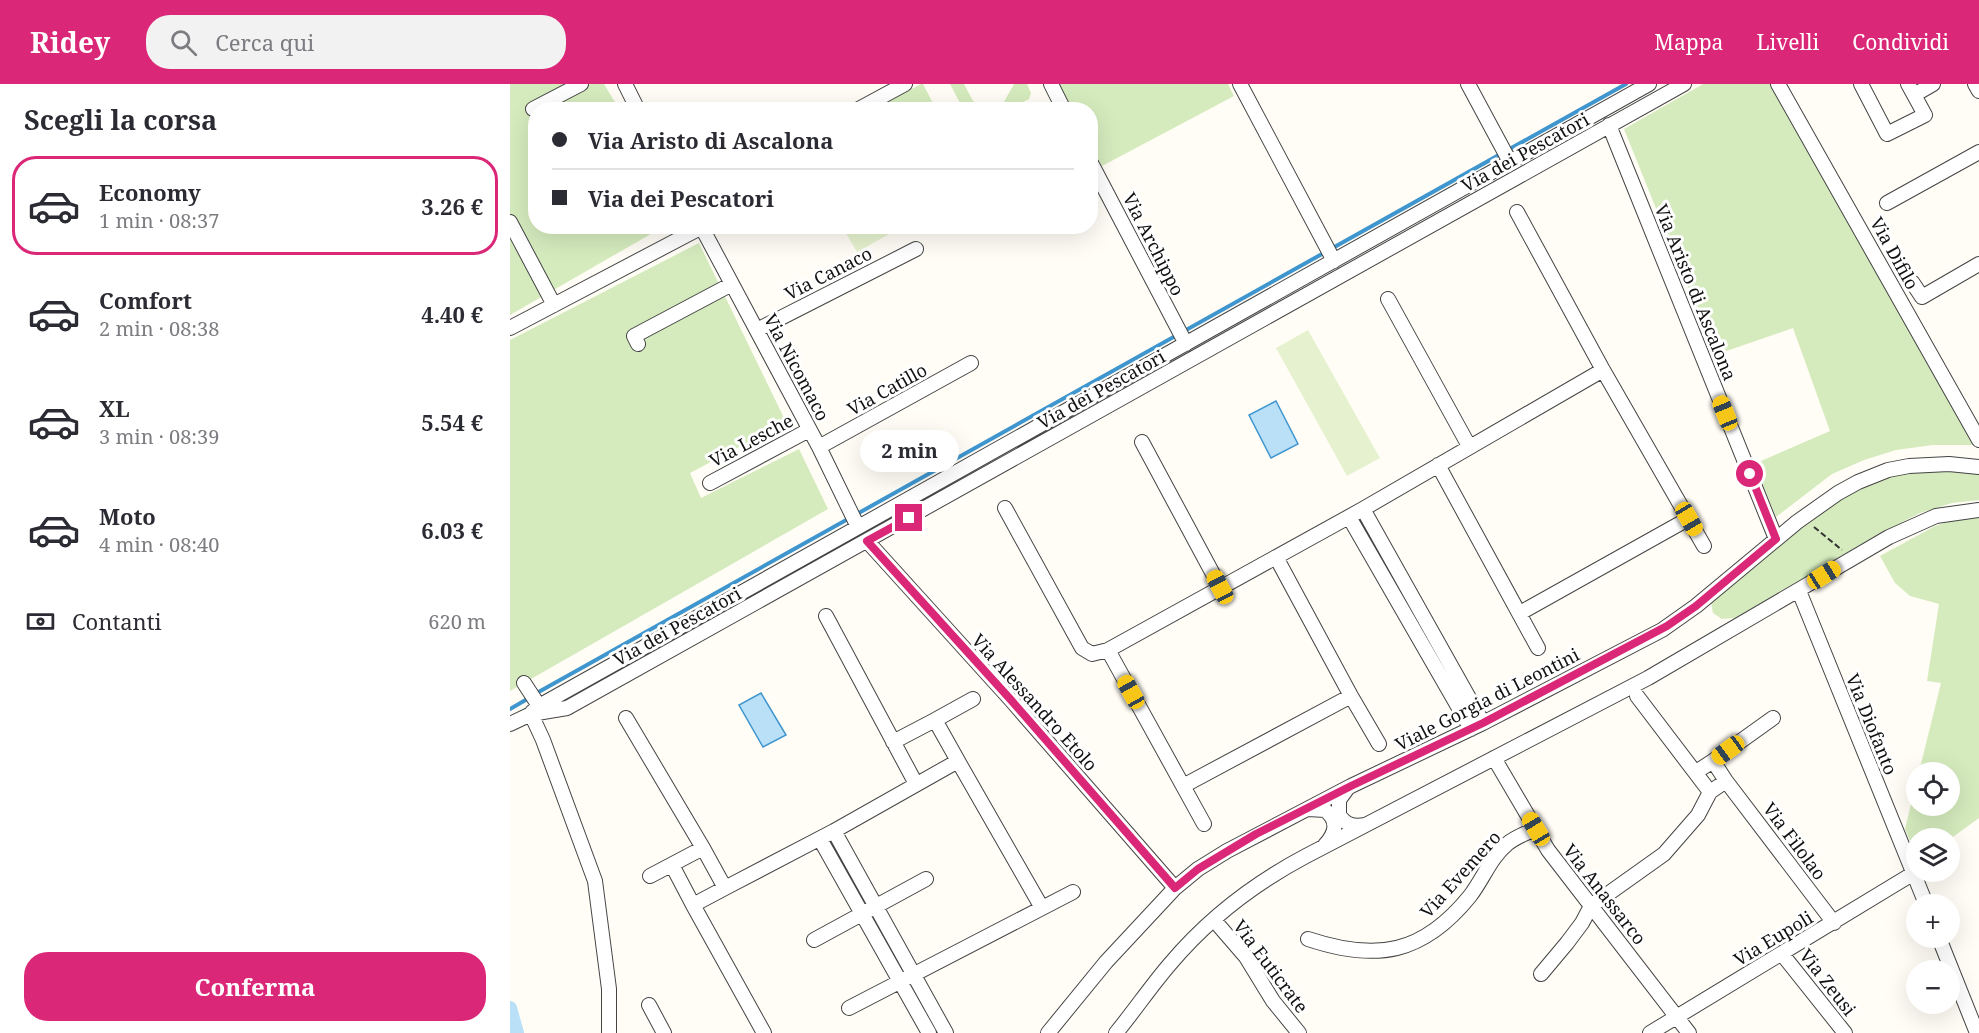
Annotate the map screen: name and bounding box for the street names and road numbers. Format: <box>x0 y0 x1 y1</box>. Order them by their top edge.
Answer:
street label: Via dei Pescatori <box>1457 107 1593 197</box>
street label: Via Archippo <box>1118 188 1190 300</box>
street label: Via Aristo di Ascalona <box>1650 200 1742 384</box>
street label: Via Difilo <box>1865 212 1925 294</box>
street label: Via Canaco <box>780 241 876 305</box>
street label: Via Nicomaco <box>759 309 835 425</box>
street label: Via dei Pescatori <box>1033 344 1169 434</box>
street label: Via Catillo <box>843 357 931 421</box>
street label: Via Lesche <box>705 408 797 472</box>
street label: Via dei Pescatori <box>609 581 745 671</box>
street label: Via Alessandro Etolo <box>967 628 1103 776</box>
street label: Viale Gorgia di Leontini <box>1391 642 1583 756</box>
street label: Via Diofanto <box>1841 670 1903 778</box>
street label: Via Filolao <box>1758 797 1832 885</box>
street label: Via Evemero <box>1414 825 1506 923</box>
street label: Via Anassarco <box>1558 839 1652 949</box>
street label: Via Eupoli <box>1729 905 1817 971</box>
street label: Via Euticrate <box>1228 915 1314 1017</box>
street label: Via Zeusi <box>1794 944 1862 1020</box>

